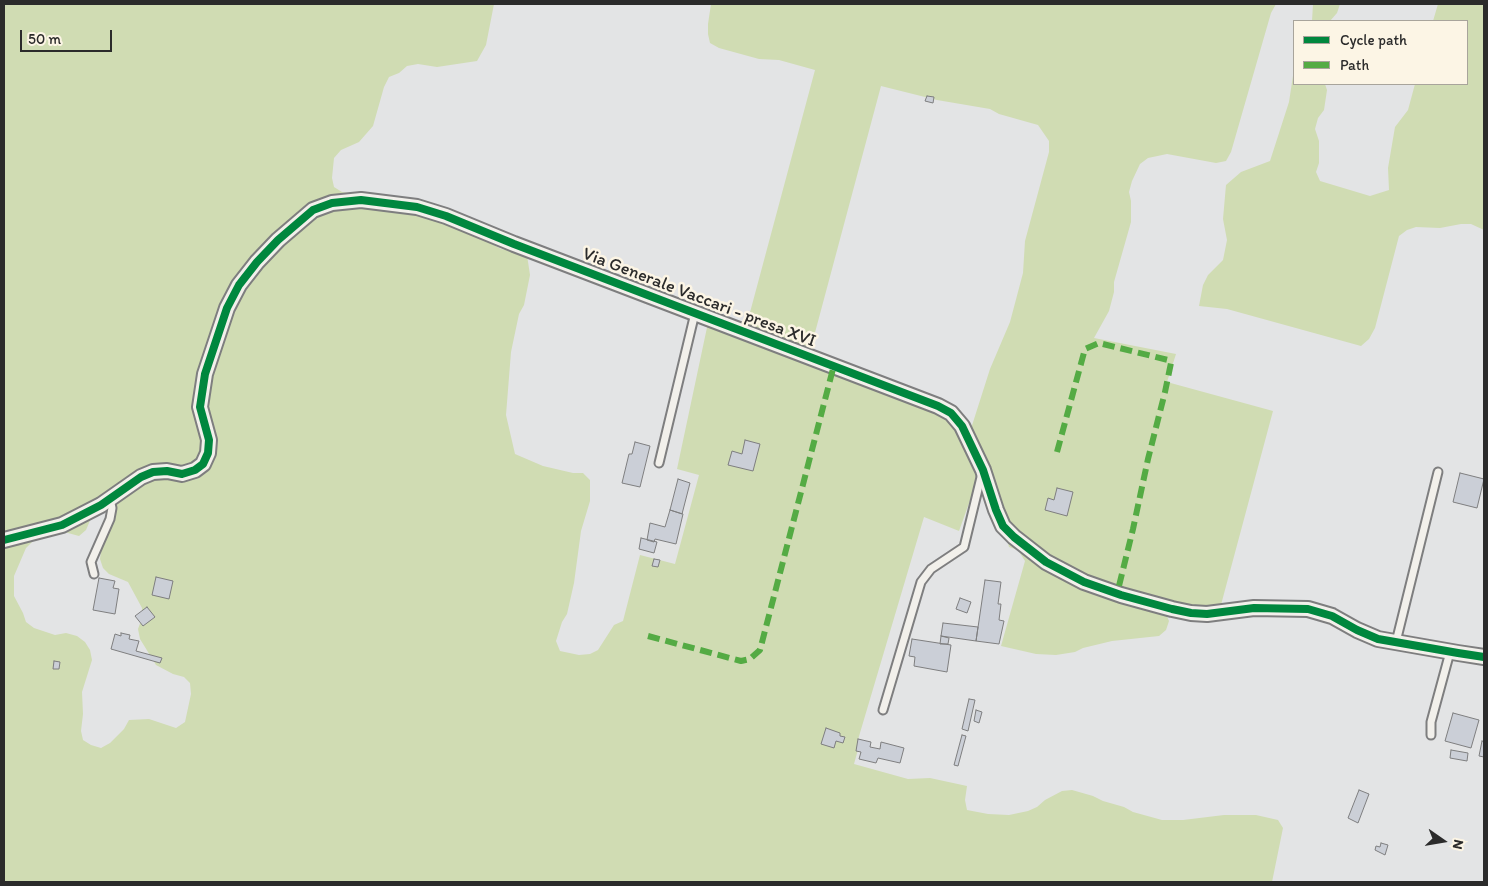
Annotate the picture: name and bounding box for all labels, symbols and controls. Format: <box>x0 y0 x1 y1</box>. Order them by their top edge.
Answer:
scale bar <box>22 20 115 52</box>
legend <box>1293 20 1468 85</box>
text: 50 m <box>28 30 61 48</box>
text: Cycle path <box>1340 31 1407 49</box>
text: Path <box>1340 56 1369 74</box>
street label: Via Generale Vaccari - presa XVI <box>579 243 819 353</box>
north arrow <box>1418 816 1468 866</box>
text: N <box>1449 838 1467 851</box>

